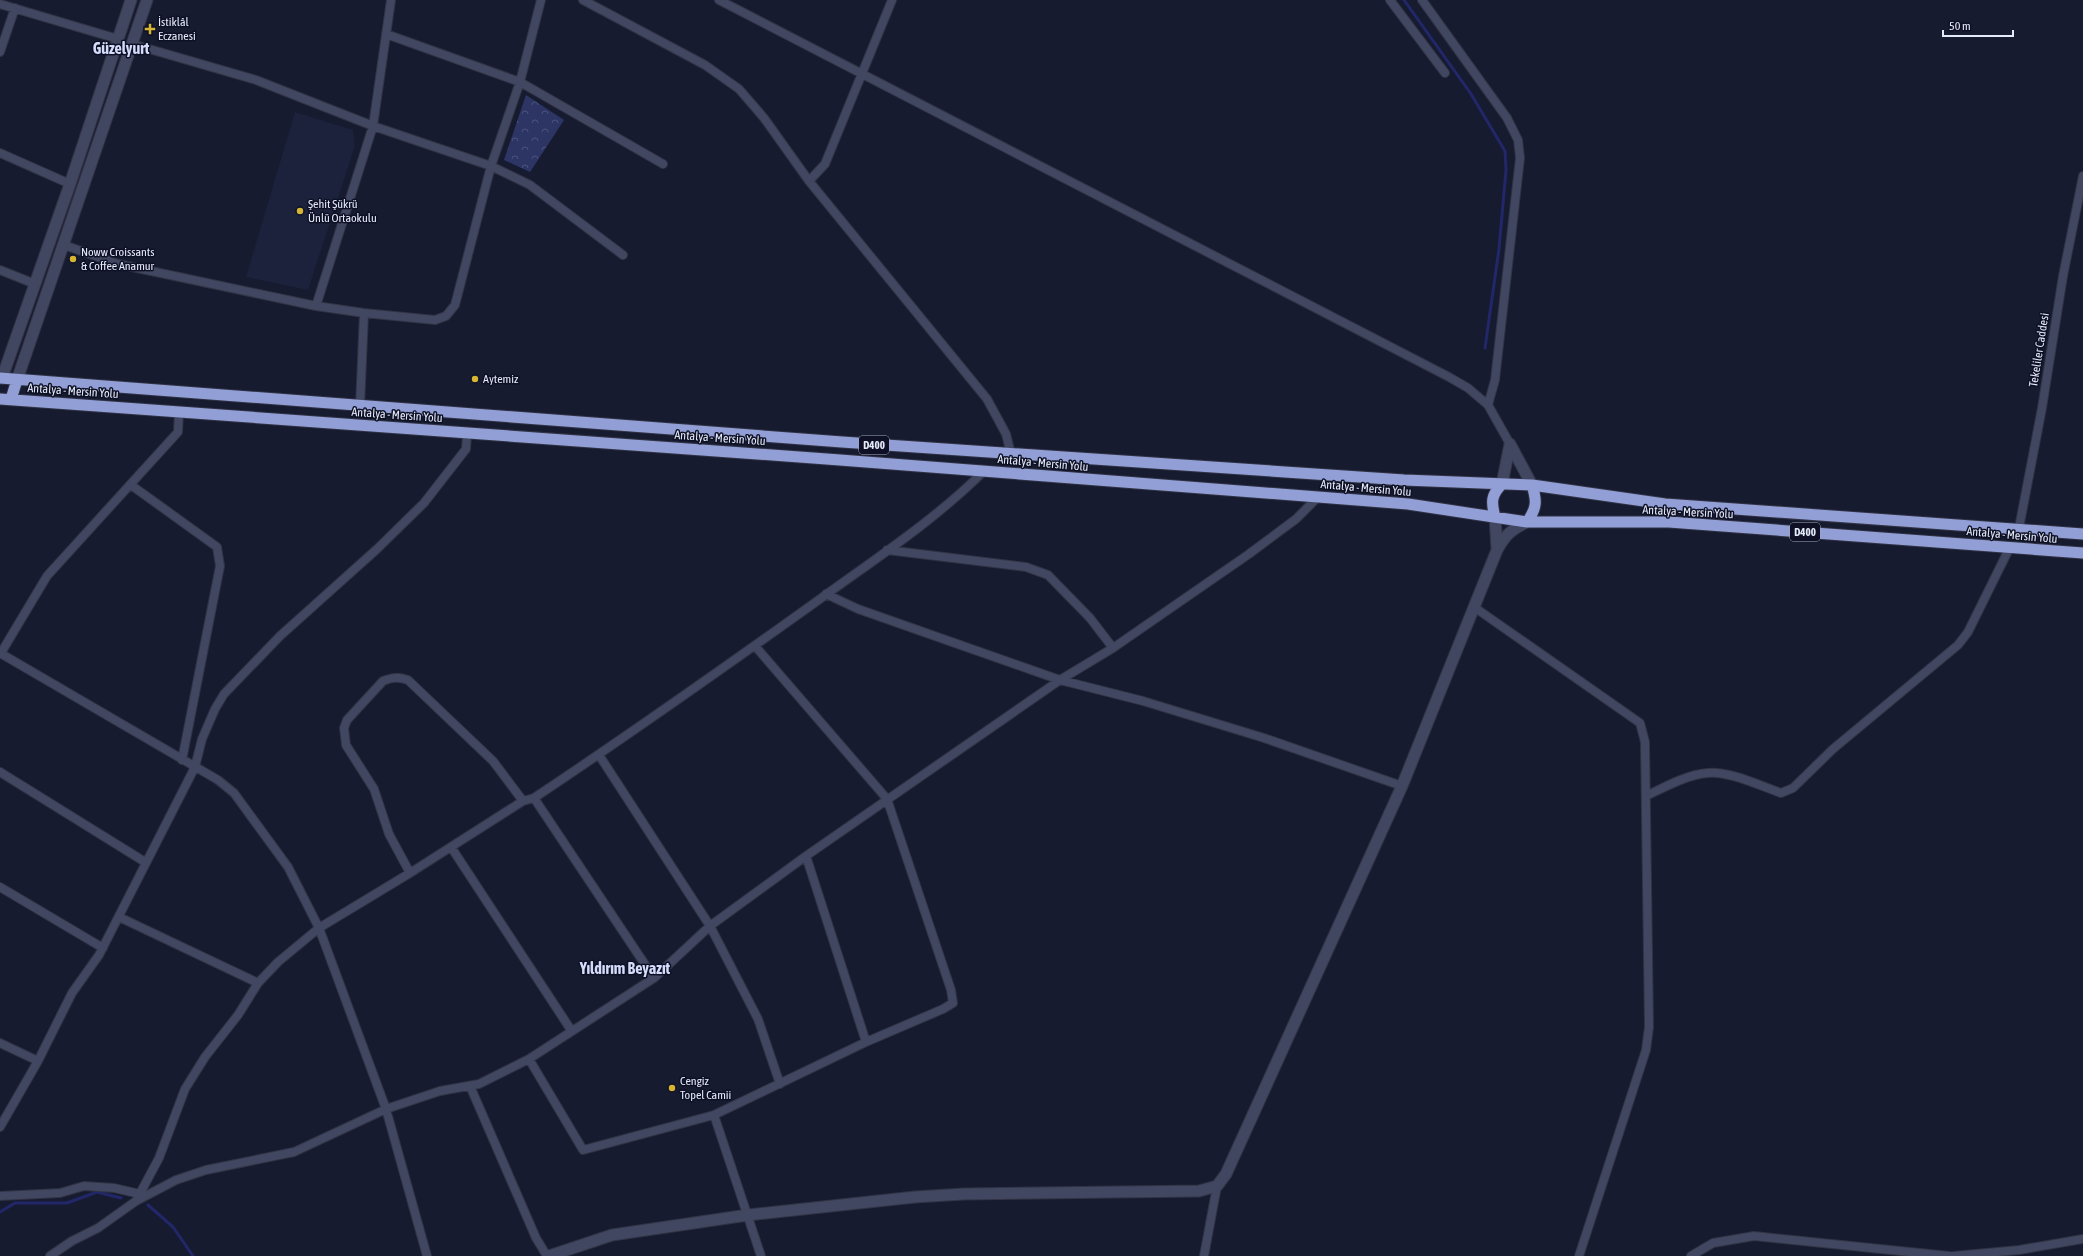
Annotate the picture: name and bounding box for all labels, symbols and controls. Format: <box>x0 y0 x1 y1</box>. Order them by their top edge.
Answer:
scale bar <box>1943 12 2013 38</box>
place label: İstiklâl Eczanesi <box>158 15 196 43</box>
text: 50 m <box>1949 19 1971 33</box>
marker: İstiklâl Eczanesi <box>145 24 155 34</box>
district label: Güzelyurt <box>93 39 150 57</box>
place label: Şehit Şükrü Ünlü Ortaokulu <box>308 197 377 225</box>
marker: Şehit Şükrü Ünlü Ortaokulu <box>295 206 305 216</box>
place label: Noww Croissants & Coffee Anamur <box>81 245 155 273</box>
marker: Noww Croissants & Coffee Anamur <box>68 254 78 264</box>
street label: Tekeliler Caddesi <box>2026 312 2052 388</box>
place label: Aytemiz <box>483 372 519 386</box>
marker: Aytemiz <box>470 374 480 384</box>
street label: Antalya - Mersin Yolu <box>27 381 119 401</box>
street label: Antalya - Mersin Yolu <box>351 405 443 425</box>
street label: Antalya - Mersin Yolu <box>674 428 766 448</box>
road number: D400 <box>859 436 889 454</box>
street label: Antalya - Mersin Yolu <box>997 452 1089 474</box>
street label: Antalya - Mersin Yolu <box>1320 477 1412 499</box>
street label: Antalya - Mersin Yolu <box>1642 503 1734 521</box>
road number: D400 <box>1790 523 1820 541</box>
street label: Antalya - Mersin Yolu <box>1966 524 2058 546</box>
district label: Yıldırım Beyazıt <box>579 959 671 977</box>
place label: Cengiz Topel Camii <box>680 1074 731 1102</box>
marker: Cengiz Topel Camii <box>667 1083 677 1093</box>

